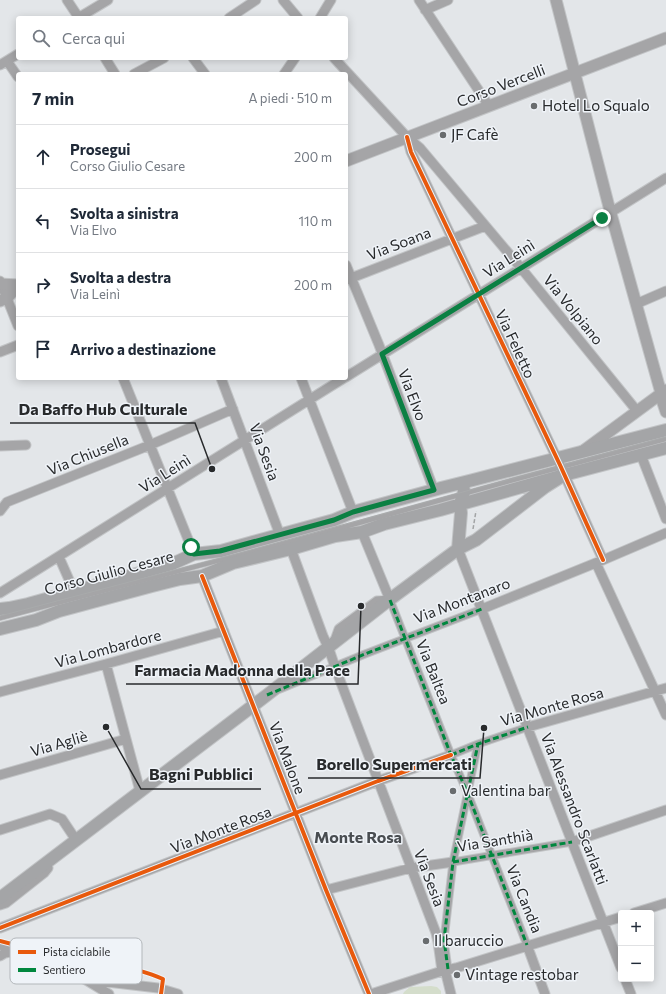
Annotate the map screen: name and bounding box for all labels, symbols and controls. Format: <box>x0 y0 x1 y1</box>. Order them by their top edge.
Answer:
search box <box>16 16 348 60</box>
icon: search <box>30 27 52 49</box>
text: Cerca qui <box>62 29 125 47</box>
street label: Corso Vercelli <box>454 60 547 110</box>
text: 7 min <box>32 88 74 109</box>
text: A piedi · 510 m <box>248 90 332 106</box>
place label: Hotel Lo Squalo <box>542 96 650 114</box>
marker: Hotel Lo Squalo <box>529 101 539 111</box>
place label: JF Cafè <box>451 125 499 143</box>
marker: JF Cafè <box>438 130 448 140</box>
text: Prosegui <box>70 140 130 158</box>
icon: ahead <box>32 146 54 168</box>
text: 200 m <box>294 149 332 165</box>
text: Corso Giulio Cesare <box>70 158 185 174</box>
text: Svolta a sinistra <box>70 204 179 222</box>
route end <box>593 209 611 227</box>
icon: left <box>32 210 54 232</box>
text: 110 m <box>299 213 332 229</box>
text: Via Elvo <box>70 222 117 238</box>
street label: Via Soana <box>364 223 433 263</box>
street label: Via Leinì <box>479 235 538 281</box>
text: Svolta a destra <box>70 268 171 286</box>
street label: Via Volpiano <box>540 271 608 348</box>
icon: right <box>32 274 54 296</box>
text: 200 m <box>294 277 332 293</box>
text: Via Leinì <box>70 286 120 302</box>
street label: Via Feletto <box>492 306 540 381</box>
icon: arrive <box>32 338 54 360</box>
text: Arrivo a destinazione <box>70 340 216 358</box>
street label: Via Elvo <box>395 366 431 423</box>
callout: Da Baffo Hub Culturale <box>10 395 195 423</box>
text: Da Baffo Hub Culturale <box>19 399 187 418</box>
street label: Via Sesia <box>246 420 284 483</box>
street label: Via Chiusella <box>44 430 131 479</box>
street label: Via Leinì <box>135 450 194 496</box>
route start <box>182 538 200 556</box>
street label: Corso Giulio Cesare <box>42 546 175 598</box>
street label: Via Montanaro <box>411 573 512 627</box>
street label: Via Lombardore <box>53 625 163 671</box>
street label: Via Baltea <box>413 637 455 707</box>
callout: Farmacia Madonna della Pace <box>126 656 358 684</box>
text: Farmacia Madonna della Pace <box>134 660 350 679</box>
street label: Via Monte Rosa <box>498 683 605 729</box>
street label: Via Malone <box>266 719 310 797</box>
street label: Via Agliè <box>28 726 89 760</box>
street label: Via Alessandro Scarlatti <box>538 730 612 887</box>
callout: Borello Supermercati <box>308 750 480 778</box>
text: Borello Supermercati <box>316 754 472 773</box>
callout: Bagni Pubblici <box>141 761 261 789</box>
text: Bagni Pubblici <box>149 764 253 783</box>
place label: Valentina bar <box>461 781 551 799</box>
marker: Valentina bar <box>448 786 458 796</box>
street label: Via Monte Rosa <box>168 802 274 857</box>
street label: Via Santhià <box>456 825 534 855</box>
district label: Monte Rosa <box>314 827 402 846</box>
street label: Via Sesia <box>411 846 449 909</box>
street label: Via Candia <box>503 862 547 935</box>
map controls <box>618 910 654 982</box>
button: + <box>618 910 654 946</box>
place label: Il baruccio <box>434 931 504 949</box>
marker: Il baruccio <box>421 936 431 946</box>
legend <box>10 938 142 984</box>
text: Pista ciclabile <box>43 945 110 958</box>
button: − <box>618 946 654 982</box>
text: Sentiero <box>43 963 86 976</box>
place label: Vintage restobar <box>465 965 579 983</box>
marker: Vintage restobar <box>452 970 462 980</box>

